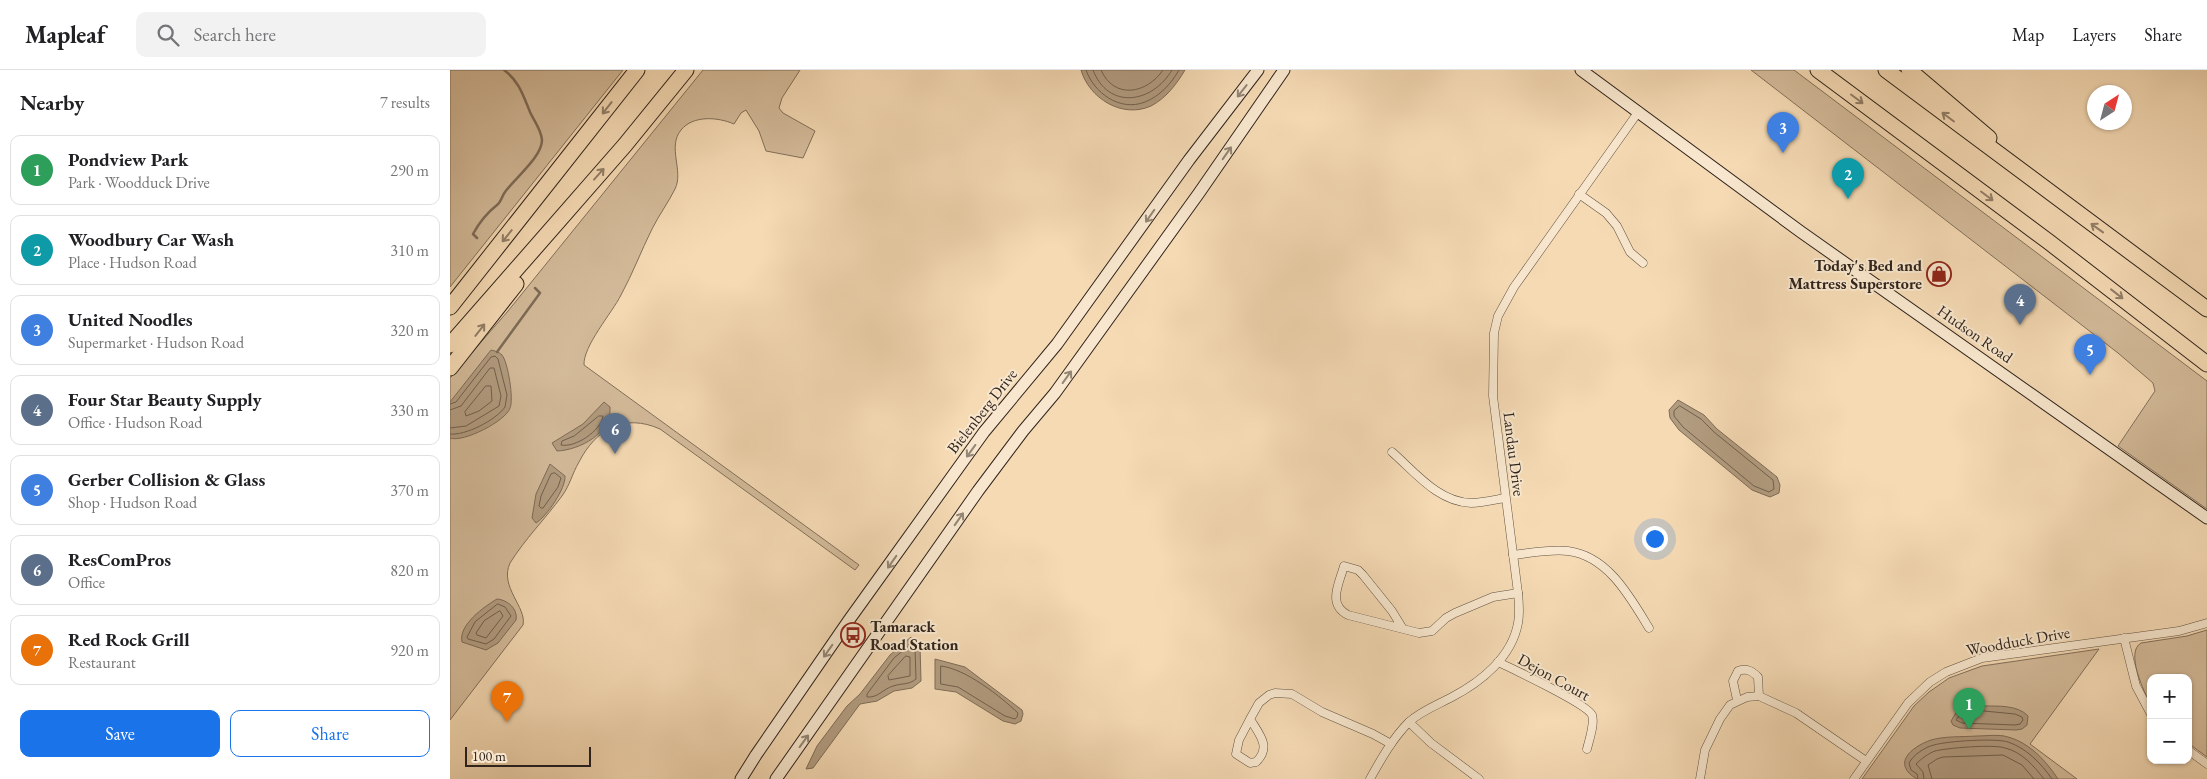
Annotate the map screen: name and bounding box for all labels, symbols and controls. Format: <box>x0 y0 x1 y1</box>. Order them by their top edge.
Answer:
search box <box>136 12 486 57</box>
text: Mapleaf <box>25 19 106 50</box>
icon: search <box>154 21 182 49</box>
text: Search here <box>194 22 276 47</box>
text: Map <box>2012 23 2044 46</box>
text: Layers <box>2072 23 2116 46</box>
text: Share <box>2144 23 2182 46</box>
one-way arrow <box>1237 84 1247 98</box>
north arrow <box>2087 85 2132 130</box>
text: Nearby <box>20 89 84 116</box>
text: 7 results <box>380 92 430 113</box>
one-way arrow <box>1850 94 1864 104</box>
one-way arrow <box>601 102 612 115</box>
pin: 3 <box>1767 112 1799 153</box>
one-way arrow <box>1941 112 1955 122</box>
one-way arrow <box>1222 146 1232 160</box>
text: Pondview Park <box>68 147 188 172</box>
pin: 2 <box>1832 158 1864 199</box>
text: 1 <box>33 160 41 181</box>
text: 290 m <box>390 160 429 181</box>
one-way arrow <box>594 168 605 181</box>
text: Park · Woodduck Drive <box>68 172 210 193</box>
one-way arrow <box>1980 191 1993 202</box>
one-way arrow <box>1145 209 1155 223</box>
one-way arrow <box>2091 222 2104 233</box>
text: Woodbury Car Wash <box>68 227 234 252</box>
one-way arrow <box>501 230 512 243</box>
text: 2 <box>33 240 41 261</box>
text: 310 m <box>390 240 429 261</box>
text: Place · Hudson Road <box>68 252 197 273</box>
place label: Today's Bed and Mattress Superstore <box>1788 255 1922 294</box>
shop icon: Today's Bed and Mattress Superstore <box>1926 261 1952 287</box>
pin: 4 <box>2004 284 2036 325</box>
one-way arrow <box>2110 289 2123 300</box>
street label: Hudson Road <box>1933 300 2018 368</box>
text: United Noodles <box>68 307 193 332</box>
text: 3 <box>33 320 41 341</box>
text: 320 m <box>390 320 429 341</box>
one-way arrow <box>475 324 486 337</box>
text: Supermarket · Hudson Road <box>68 332 244 353</box>
pin: 5 <box>2074 334 2106 375</box>
street label: Bielenberg Drive <box>942 364 1022 458</box>
one-way arrow <box>1062 370 1072 384</box>
text: Four Star Beauty Supply <box>68 387 262 412</box>
text: 4 <box>33 400 41 421</box>
text: 330 m <box>390 400 429 421</box>
street label: Landau Drive <box>1498 411 1530 497</box>
text: Office · Hudson Road <box>68 412 202 433</box>
pin: 6 <box>599 413 631 454</box>
one-way arrow <box>965 444 976 457</box>
text: Gerber Collision & Glass <box>68 467 265 492</box>
text: 5 <box>33 480 41 501</box>
text: 370 m <box>390 480 429 501</box>
text: Shop · Hudson Road <box>68 492 197 513</box>
one-way arrow <box>954 512 964 526</box>
your location <box>1642 526 1668 552</box>
text: ResComPros <box>68 547 171 572</box>
one-way arrow <box>887 555 897 569</box>
text: 6 <box>33 560 41 581</box>
text: 820 m <box>390 560 429 581</box>
text: Office <box>68 572 105 593</box>
place label: Tamarack Road Station <box>870 616 959 655</box>
bus stop icon: Tamarack Road Station <box>840 622 866 648</box>
street label: Woodduck Drive <box>1965 622 2071 660</box>
text: Red Rock Grill <box>68 627 190 652</box>
text: 7 <box>33 640 41 661</box>
text: 920 m <box>390 640 429 661</box>
one-way arrow <box>823 644 833 658</box>
street label: Dejon Court <box>1514 649 1594 705</box>
text: Restaurant <box>68 652 136 673</box>
map controls <box>2147 674 2192 764</box>
button: + <box>2147 674 2192 719</box>
pin: 7 <box>491 681 523 722</box>
pin: 1 <box>1953 688 1985 729</box>
button: Save <box>20 710 220 757</box>
button: Share <box>230 710 430 757</box>
button: − <box>2147 719 2192 764</box>
one-way arrow <box>799 734 809 748</box>
scale bar <box>465 744 591 767</box>
text: 100 m <box>472 747 506 765</box>

